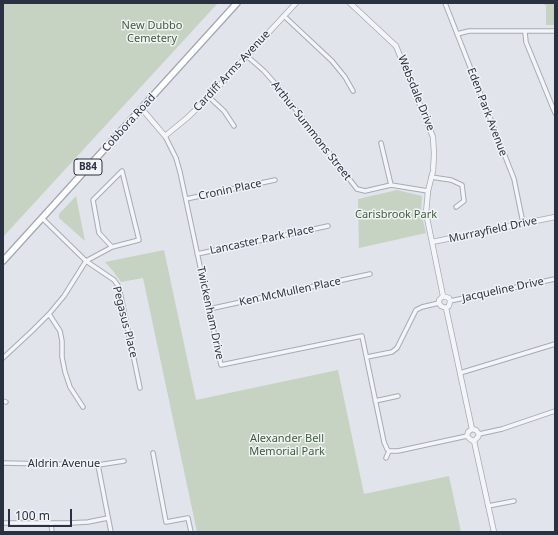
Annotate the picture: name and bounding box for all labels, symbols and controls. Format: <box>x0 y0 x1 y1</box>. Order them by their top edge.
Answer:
park label: New Dubbo Cemetery <box>122 19 182 45</box>
street label: Cardiff Arms Avenue <box>191 28 273 114</box>
street label: Websdale Drive <box>395 53 437 133</box>
street label: Eden Park Avenue <box>464 66 510 158</box>
street label: Arthur Summons Street <box>268 79 354 183</box>
street label: Cobbora Road <box>99 91 159 155</box>
road number: B84 <box>74 159 102 175</box>
street label: Cronin Place <box>197 177 263 203</box>
park label: Carisbrook Park <box>355 208 437 222</box>
street label: Murrayfield Drive <box>448 214 538 246</box>
street label: Lancaster Park Place <box>209 222 315 258</box>
street label: Twickenham Drive <box>194 265 226 361</box>
street label: Ken McMullen Place <box>238 275 342 309</box>
street label: Jacqueline Drive <box>461 275 545 305</box>
street label: Pegasus Place <box>110 285 140 359</box>
park label: Alexander Bell Memorial Park <box>249 432 325 458</box>
street label: Aldrin Avenue <box>28 457 100 471</box>
scale bar <box>10 501 74 527</box>
text: 100 m <box>15 507 50 524</box>

